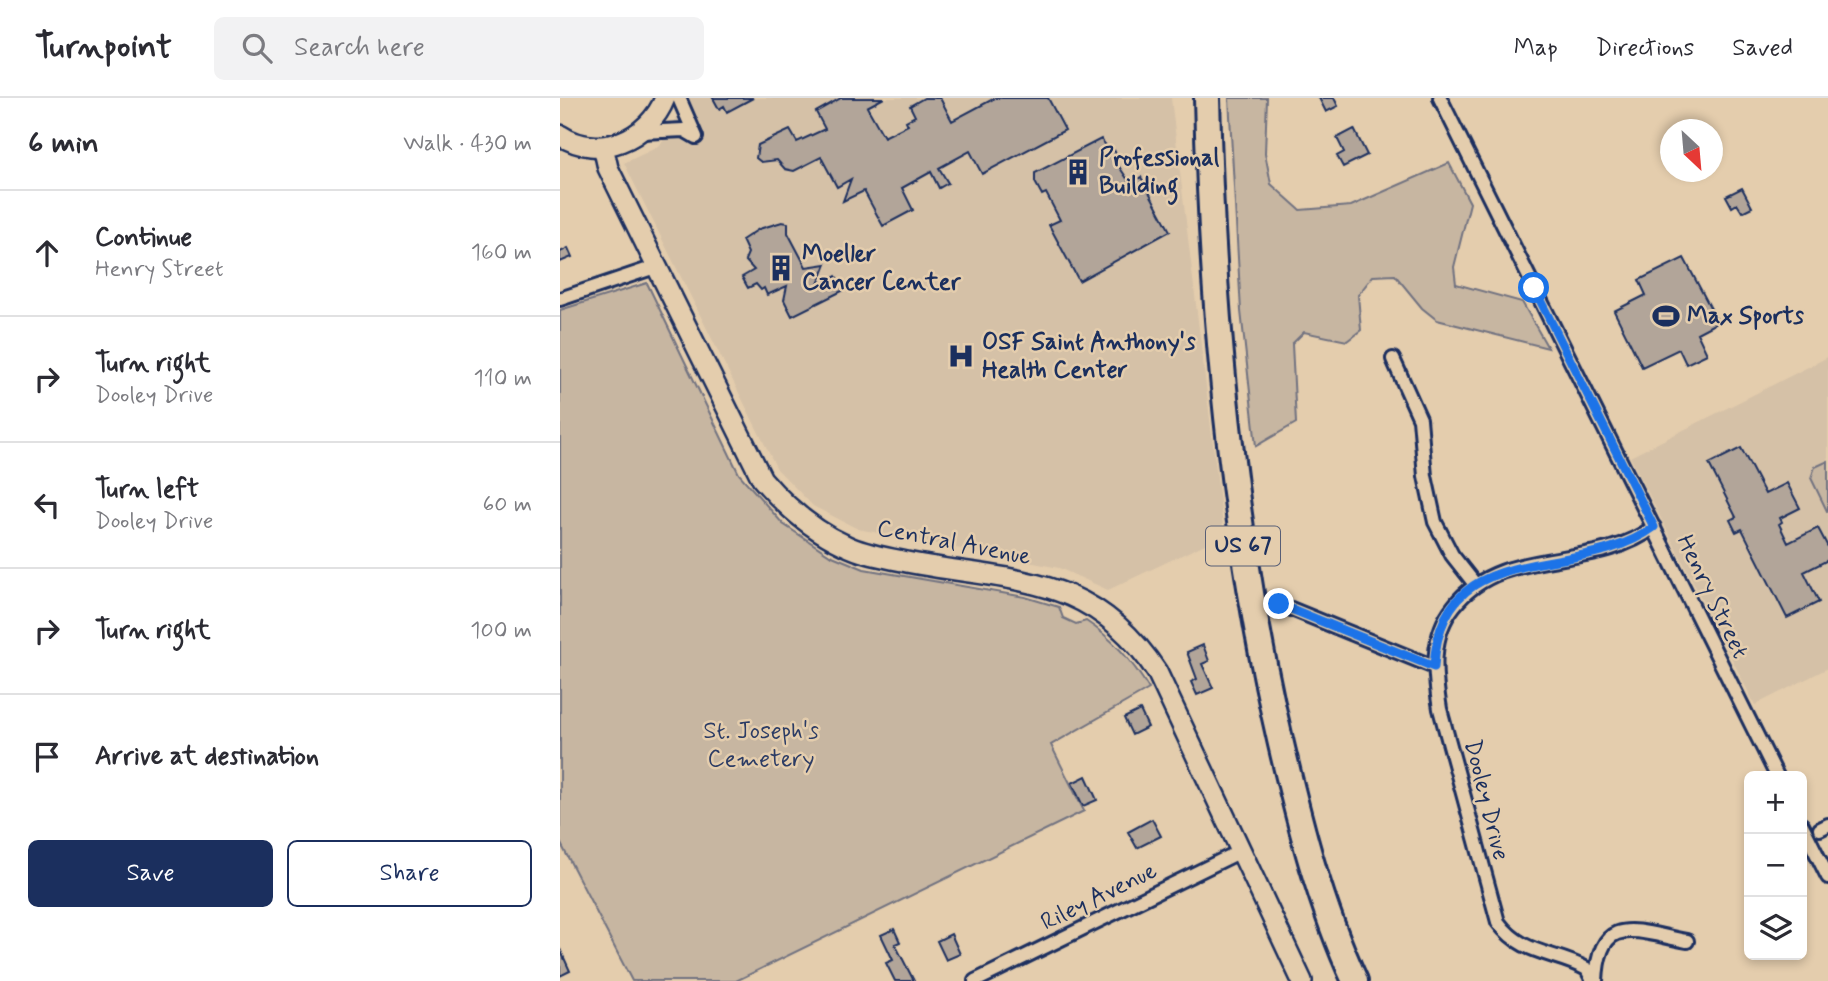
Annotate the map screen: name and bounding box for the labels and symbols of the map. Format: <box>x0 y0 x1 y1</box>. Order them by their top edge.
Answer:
north arrow <box>1660 119 1723 182</box>
place label: Professional Building <box>1099 143 1220 205</box>
building icon: Professional Building <box>1063 157 1093 187</box>
place label: Moeller Cancer Center <box>802 239 962 298</box>
building icon: Moeller Cancer Center <box>766 253 796 283</box>
route start <box>1518 272 1549 303</box>
sports icon: Max Sports <box>1651 301 1681 331</box>
place label: Max Sports <box>1687 301 1804 332</box>
place label: OSF Saint Anthony's Health Center <box>982 327 1196 386</box>
hospital icon: OSF Saint Anthony's Health Center <box>946 341 976 371</box>
street label: Central Avenue <box>874 513 1034 573</box>
road number: US 67 <box>1206 526 1280 566</box>
street label: Henry Street <box>1669 530 1755 664</box>
route end <box>1263 588 1294 619</box>
park label: St. Joseph's Cemetery <box>703 716 819 775</box>
street label: Dooley Drive <box>1456 736 1516 864</box>
street label: Riley Avenue <box>1036 856 1162 938</box>

